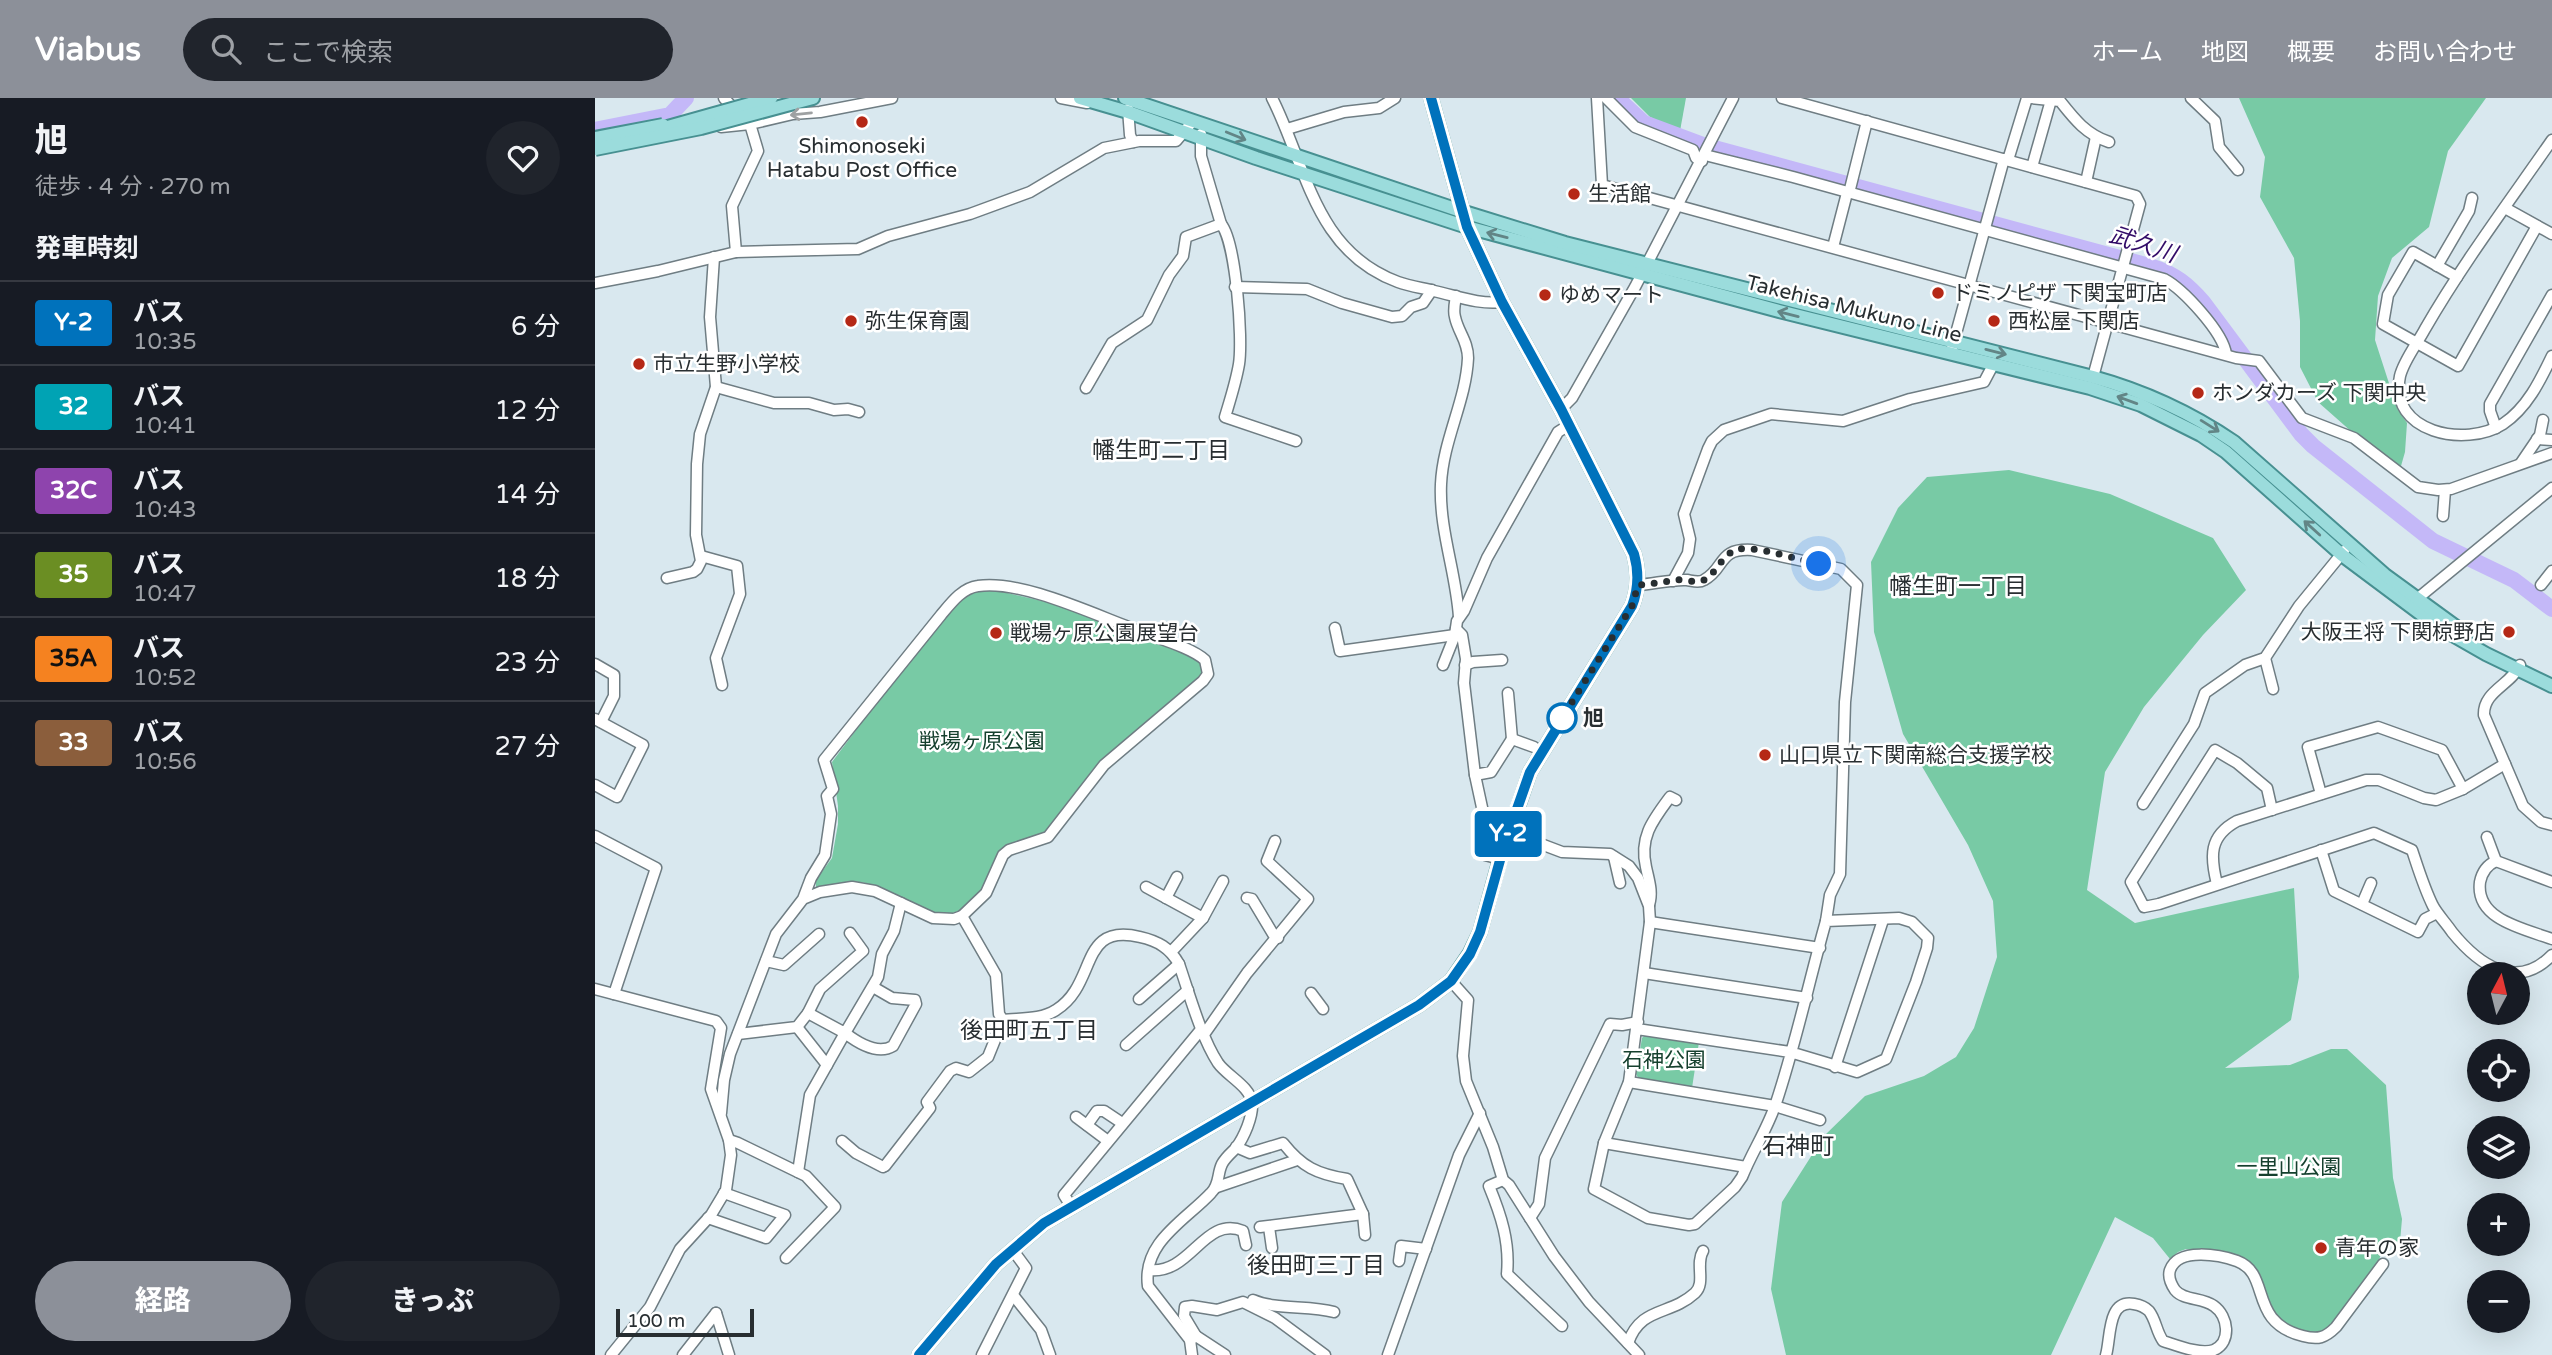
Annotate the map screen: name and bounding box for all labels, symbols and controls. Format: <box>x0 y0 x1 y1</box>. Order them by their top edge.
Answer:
search box <box>183 18 673 81</box>
text: Viabus <box>35 30 141 69</box>
icon: search <box>207 30 245 68</box>
text: ここで検索 <box>263 37 393 68</box>
text: ホーム <box>2092 38 2163 67</box>
text: 地図 <box>2201 38 2249 67</box>
text: 概要 <box>2287 38 2335 67</box>
text: お問い合わせ <box>2373 38 2517 67</box>
one-way arrow <box>790 108 813 121</box>
marker: Shimonoseki Hatabu Post Office <box>854 114 870 130</box>
text: 旭 <box>35 121 68 160</box>
button: heart <box>486 121 560 195</box>
one-way arrow <box>1225 130 1246 143</box>
place label: Shimonoseki Hatabu Post Office <box>767 134 957 183</box>
text: 徒歩 · 4 分 · 270 m <box>35 173 231 201</box>
place label: 生活館 <box>1588 182 1651 207</box>
marker: 生活館 <box>1566 186 1582 202</box>
water label: 武久川 <box>2106 221 2183 270</box>
one-way arrow <box>1486 228 1509 241</box>
text: 発車時刻 <box>35 233 139 264</box>
street label: Takehisa Mukuno Line <box>1744 270 1965 348</box>
place label: ドミノピザ 下関宝町店 <box>1952 281 2167 306</box>
place label: ゆめマート <box>1559 283 1664 308</box>
marker: ドミノピザ 下関宝町店 <box>1930 285 1946 301</box>
marker: ゆめマート <box>1537 287 1553 303</box>
text: バス <box>133 297 185 328</box>
one-way arrow <box>1777 306 1800 320</box>
text: Y-2 <box>54 308 93 337</box>
place label: 弥生保育園 <box>865 309 970 334</box>
place label: 西松屋 下関店 <box>2008 309 2139 334</box>
text: 6 分 <box>511 311 560 342</box>
marker: 弥生保育園 <box>843 313 859 329</box>
marker: 西松屋 下関店 <box>1986 313 2002 329</box>
text: 10:35 <box>133 328 197 356</box>
one-way arrow <box>1984 346 2007 359</box>
place label: 市立生野小学校 <box>653 352 800 377</box>
marker: 市立生野小学校 <box>631 356 647 372</box>
text: バス <box>133 381 185 412</box>
place label: ホンダカーズ 下関中央 <box>2212 381 2426 406</box>
marker: ホンダカーズ 下関中央 <box>2190 385 2206 401</box>
text: 32 <box>58 392 89 421</box>
one-way arrow <box>2116 393 2138 405</box>
text: 12 分 <box>495 395 560 426</box>
text: 10:41 <box>133 412 197 440</box>
one-way arrow <box>2200 420 2220 434</box>
district label: 幡生町二丁目 <box>1092 437 1230 465</box>
text: バス <box>133 465 185 496</box>
text: 32C <box>50 476 97 505</box>
text: 14 分 <box>495 479 560 510</box>
text: 10:43 <box>133 496 197 524</box>
one-way arrow <box>2303 520 2321 536</box>
your location <box>1801 546 1836 581</box>
text: バス <box>133 549 185 580</box>
text: 35 <box>58 560 89 589</box>
text: 18 分 <box>495 563 560 594</box>
district label: 幡生町一丁目 <box>1889 573 2027 601</box>
text: 10:47 <box>133 580 197 608</box>
place label: 大阪王将 下関椋野店 <box>2301 620 2495 645</box>
place label: 戦場ヶ原公園展望台 <box>1010 621 1199 646</box>
marker: 大阪王将 下関椋野店 <box>2501 624 2517 640</box>
marker: 戦場ヶ原公園展望台 <box>988 625 1004 641</box>
text: バス <box>133 633 185 664</box>
text: 35A <box>49 644 98 673</box>
text: 23 分 <box>495 647 560 678</box>
text: 10:52 <box>133 664 197 692</box>
marker: 旭 <box>1547 703 1577 733</box>
place label: 旭 <box>1583 706 1604 731</box>
text: バス <box>133 717 185 748</box>
text: 33 <box>58 728 89 757</box>
park label: 戦場ヶ原公園 <box>919 729 1045 754</box>
text: 27 分 <box>495 731 560 762</box>
place label: 山口県立下関南総合支援学校 <box>1779 743 2052 768</box>
marker: 山口県立下関南総合支援学校 <box>1757 747 1773 763</box>
text: 10:56 <box>133 748 197 776</box>
line badge: Y-2 <box>1468 811 1548 857</box>
text: Y-2 <box>1489 819 1527 848</box>
north arrow <box>2467 962 2531 1026</box>
map controls <box>2467 962 2530 1333</box>
district label: 後田町五丁目 <box>960 1017 1098 1045</box>
button: locate <box>2467 1039 2530 1102</box>
park label: 石神公園 <box>1622 1048 1706 1073</box>
button: layers <box>2467 1116 2530 1179</box>
district label: 石神町 <box>1762 1132 1834 1161</box>
park label: 一里山公園 <box>2237 1155 2342 1180</box>
button: + <box>2467 1193 2530 1256</box>
place label: 青年の家 <box>2335 1236 2419 1261</box>
marker: 青年の家 <box>2313 1240 2329 1256</box>
district label: 後田町三丁目 <box>1247 1252 1385 1280</box>
button: 経路 <box>35 1261 291 1341</box>
button: きっぷ <box>305 1261 560 1341</box>
button: − <box>2467 1270 2530 1333</box>
scale bar <box>616 1306 754 1338</box>
text: 100 m <box>627 1310 685 1332</box>

